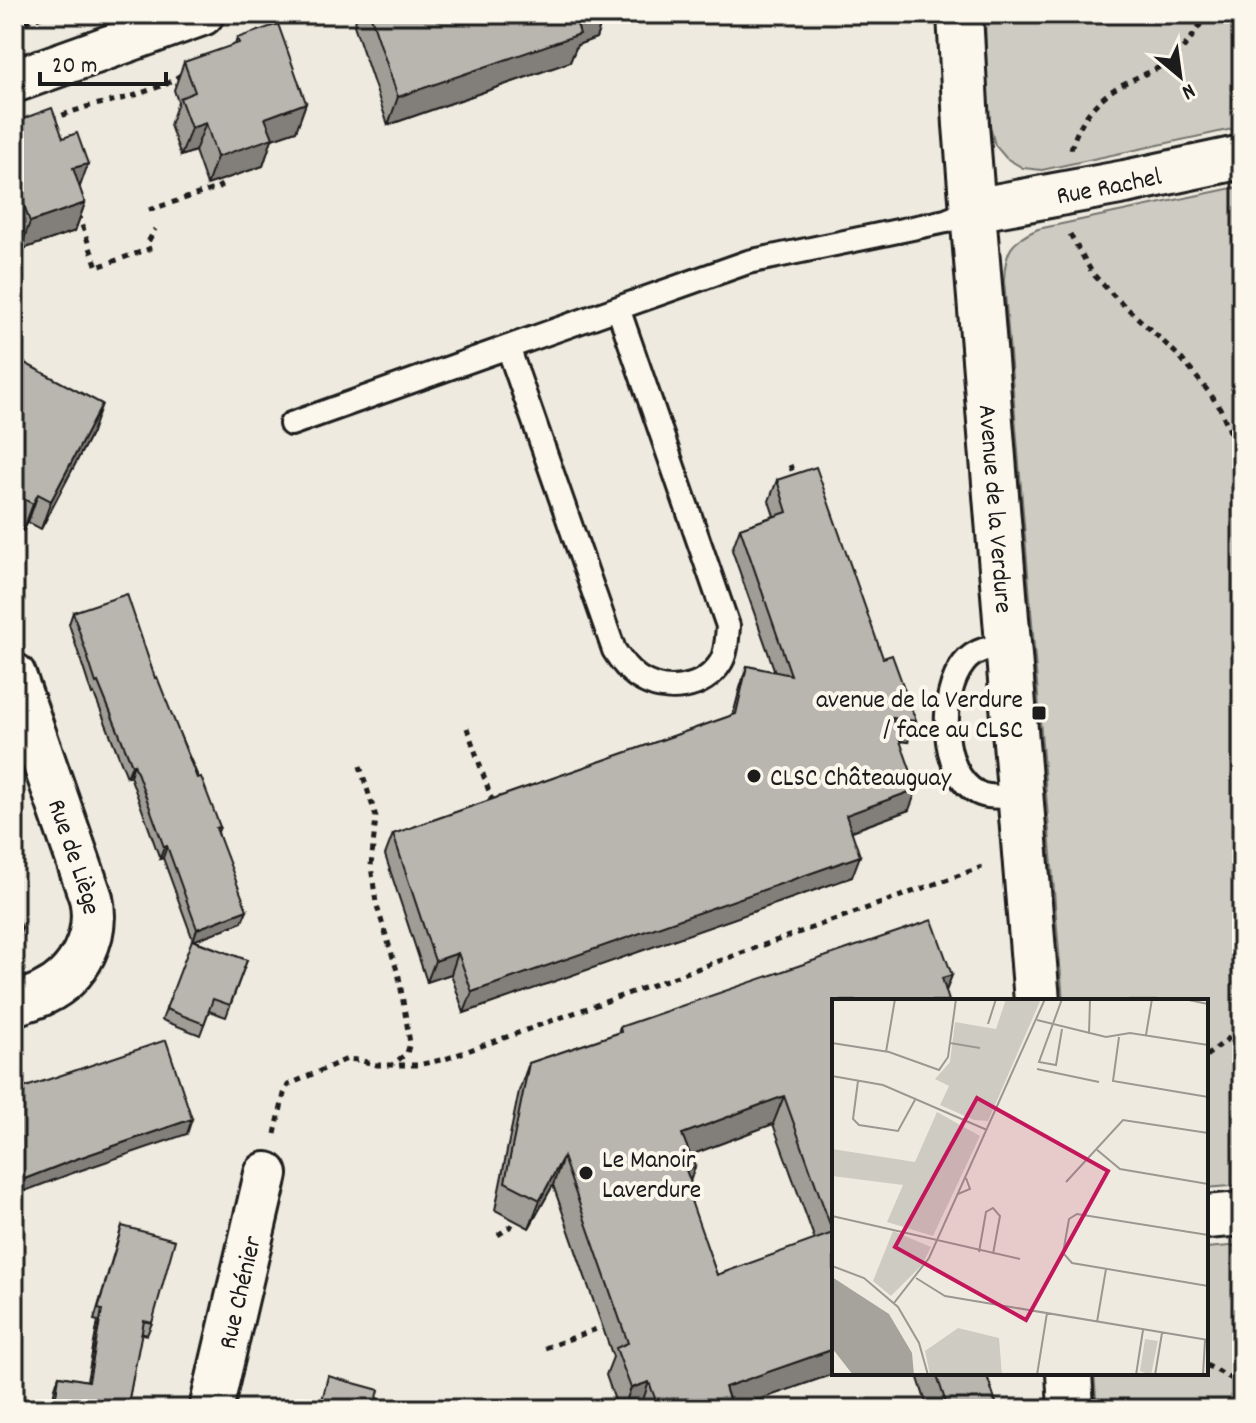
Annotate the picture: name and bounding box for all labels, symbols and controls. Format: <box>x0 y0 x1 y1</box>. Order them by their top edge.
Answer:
scale bar <box>40 36 166 86</box>
north arrow <box>1140 36 1220 116</box>
text: 20 m <box>52 50 98 84</box>
text: N <box>1176 74 1200 107</box>
street label: Rue Rachel <box>1054 160 1165 216</box>
street label: Avenue de la Verdure <box>967 403 1020 615</box>
place label: avenue de la Verdure / face au CLSC <box>816 683 1023 750</box>
marker: avenue de la Verdure / face au CLSC <box>1030 704 1048 722</box>
place label: CLSC Châteauguay <box>770 761 952 798</box>
marker: CLSC Châteauguay <box>745 767 763 785</box>
street label: Rue de Liège <box>36 795 108 916</box>
inset map <box>832 999 1208 1375</box>
place label: Le Manoir Laverdure <box>602 1143 701 1210</box>
marker: Le Manoir Laverdure <box>577 1164 595 1182</box>
street label: Rue Chénier <box>211 1232 273 1353</box>

